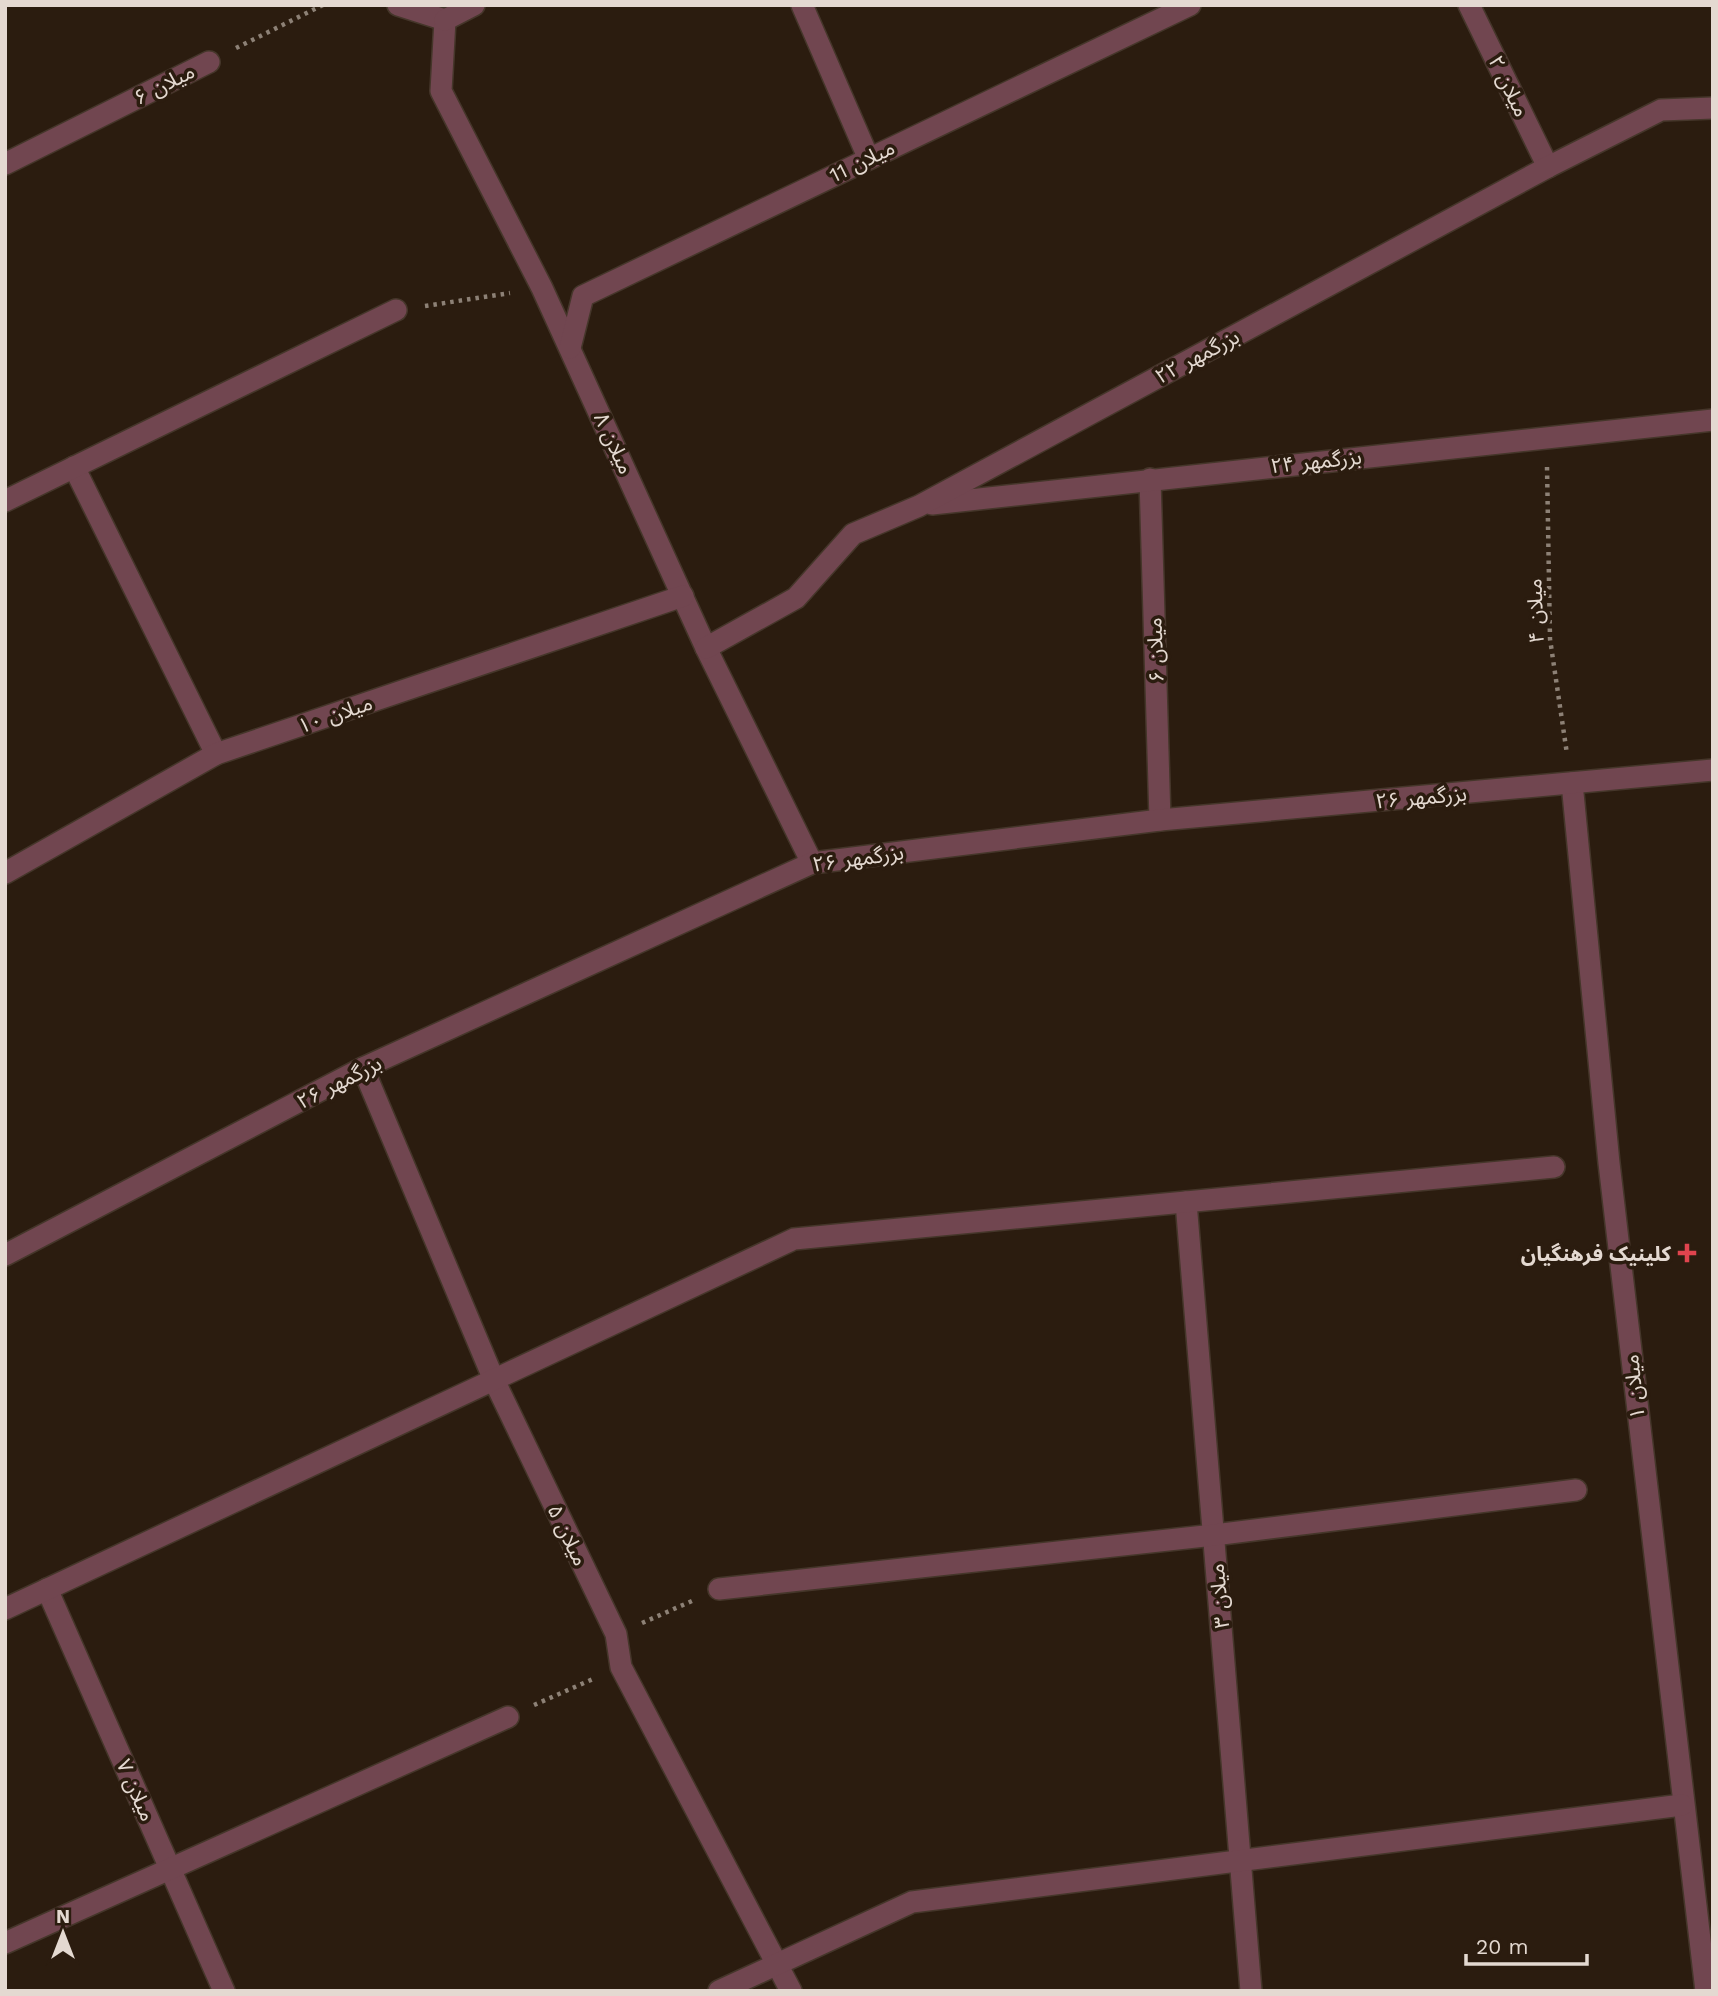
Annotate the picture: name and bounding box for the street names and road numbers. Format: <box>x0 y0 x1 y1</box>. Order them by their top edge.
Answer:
street label: میلان ۲ <box>1484 51 1534 121</box>
street label: میلان ۶ <box>129 58 199 110</box>
street label: میلان 11 <box>825 135 899 187</box>
street label: بزرگمهر ۲۲ <box>1151 323 1243 389</box>
street label: میلان ۸ <box>589 408 639 478</box>
street label: بزرگمهر ۲۴ <box>1269 444 1363 478</box>
street label: میلان ۴ <box>1521 578 1549 644</box>
street label: میلان ۶ <box>1141 617 1169 683</box>
street label: میلان ۱۰ <box>295 690 375 738</box>
street label: بزرگمهر ۲۶ <box>1374 781 1468 813</box>
street label: بزرگمهر ۲۶ <box>811 839 905 877</box>
street label: بزرگمهر ۲۶ <box>292 1050 386 1114</box>
street label: میلان ۱ <box>1618 1353 1650 1421</box>
street label: میلان ۵ <box>543 1500 593 1570</box>
street label: میلان ۳ <box>1204 1563 1234 1629</box>
street label: میلان ۷ <box>111 1755 161 1825</box>

